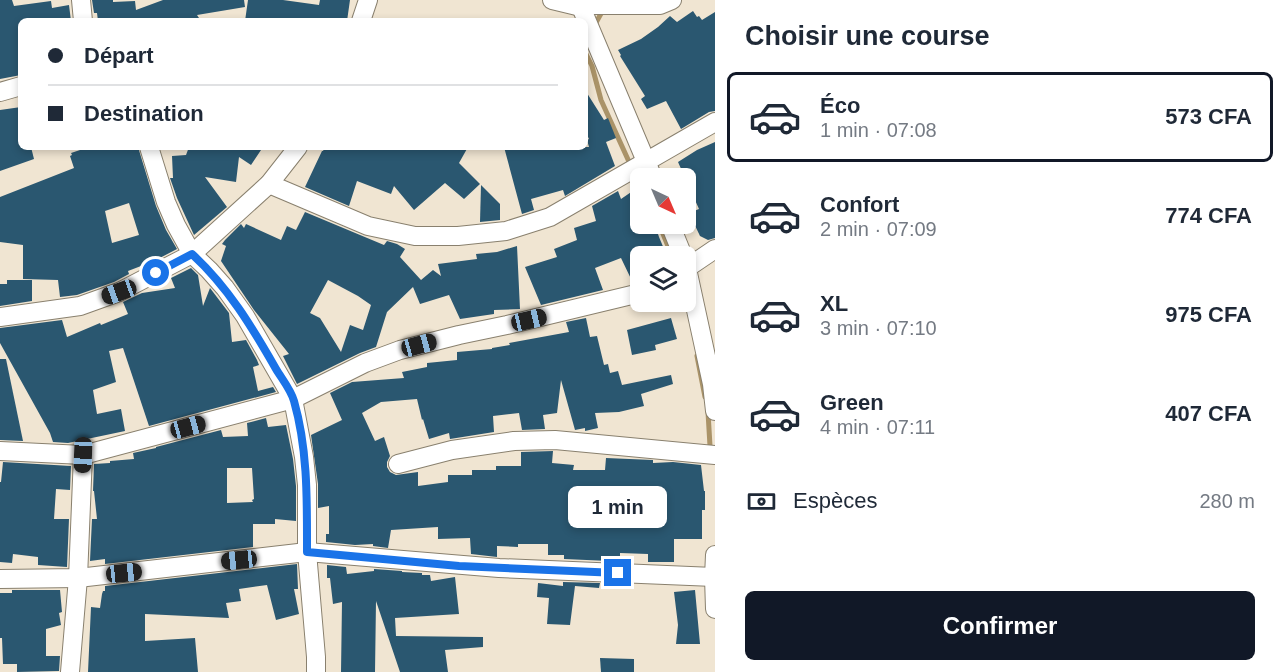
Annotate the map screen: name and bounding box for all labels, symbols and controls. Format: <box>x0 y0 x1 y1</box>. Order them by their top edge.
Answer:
text: Choisir une course <box>745 21 990 51</box>
text: Départ <box>84 43 154 68</box>
icon: car <box>748 90 802 144</box>
text: Éco <box>820 93 860 118</box>
text: Destination <box>84 101 204 126</box>
text: 573 CFA <box>1165 104 1252 129</box>
text: 1 min · 07:08 <box>820 119 937 141</box>
north arrow <box>630 168 696 234</box>
map controls <box>630 168 696 312</box>
icon: car <box>748 189 802 243</box>
text: Confort <box>820 192 899 217</box>
text: 774 CFA <box>1165 203 1252 228</box>
text: 2 min · 07:09 <box>820 218 937 240</box>
button: layers <box>630 246 696 312</box>
route start <box>142 259 169 286</box>
car <box>99 277 139 307</box>
icon: car <box>748 288 802 342</box>
text: XL <box>820 291 848 316</box>
text: 975 CFA <box>1165 302 1252 327</box>
car <box>509 307 549 333</box>
text: 3 min · 07:10 <box>820 317 937 339</box>
car <box>399 332 439 358</box>
icon: car <box>748 387 802 441</box>
text: Green <box>820 390 884 415</box>
text: 407 CFA <box>1165 401 1252 426</box>
car <box>168 414 208 440</box>
text: 4 min · 07:11 <box>820 416 935 438</box>
car <box>73 437 93 473</box>
icon: cash <box>745 485 778 518</box>
callout: 1 min <box>568 486 668 528</box>
text: Espèces <box>793 488 877 513</box>
text: 280 m <box>1199 490 1255 512</box>
text: 1 min <box>591 496 644 518</box>
car <box>220 549 258 571</box>
route end <box>604 559 631 586</box>
car <box>105 562 143 584</box>
button: Confirmer <box>745 591 1255 660</box>

